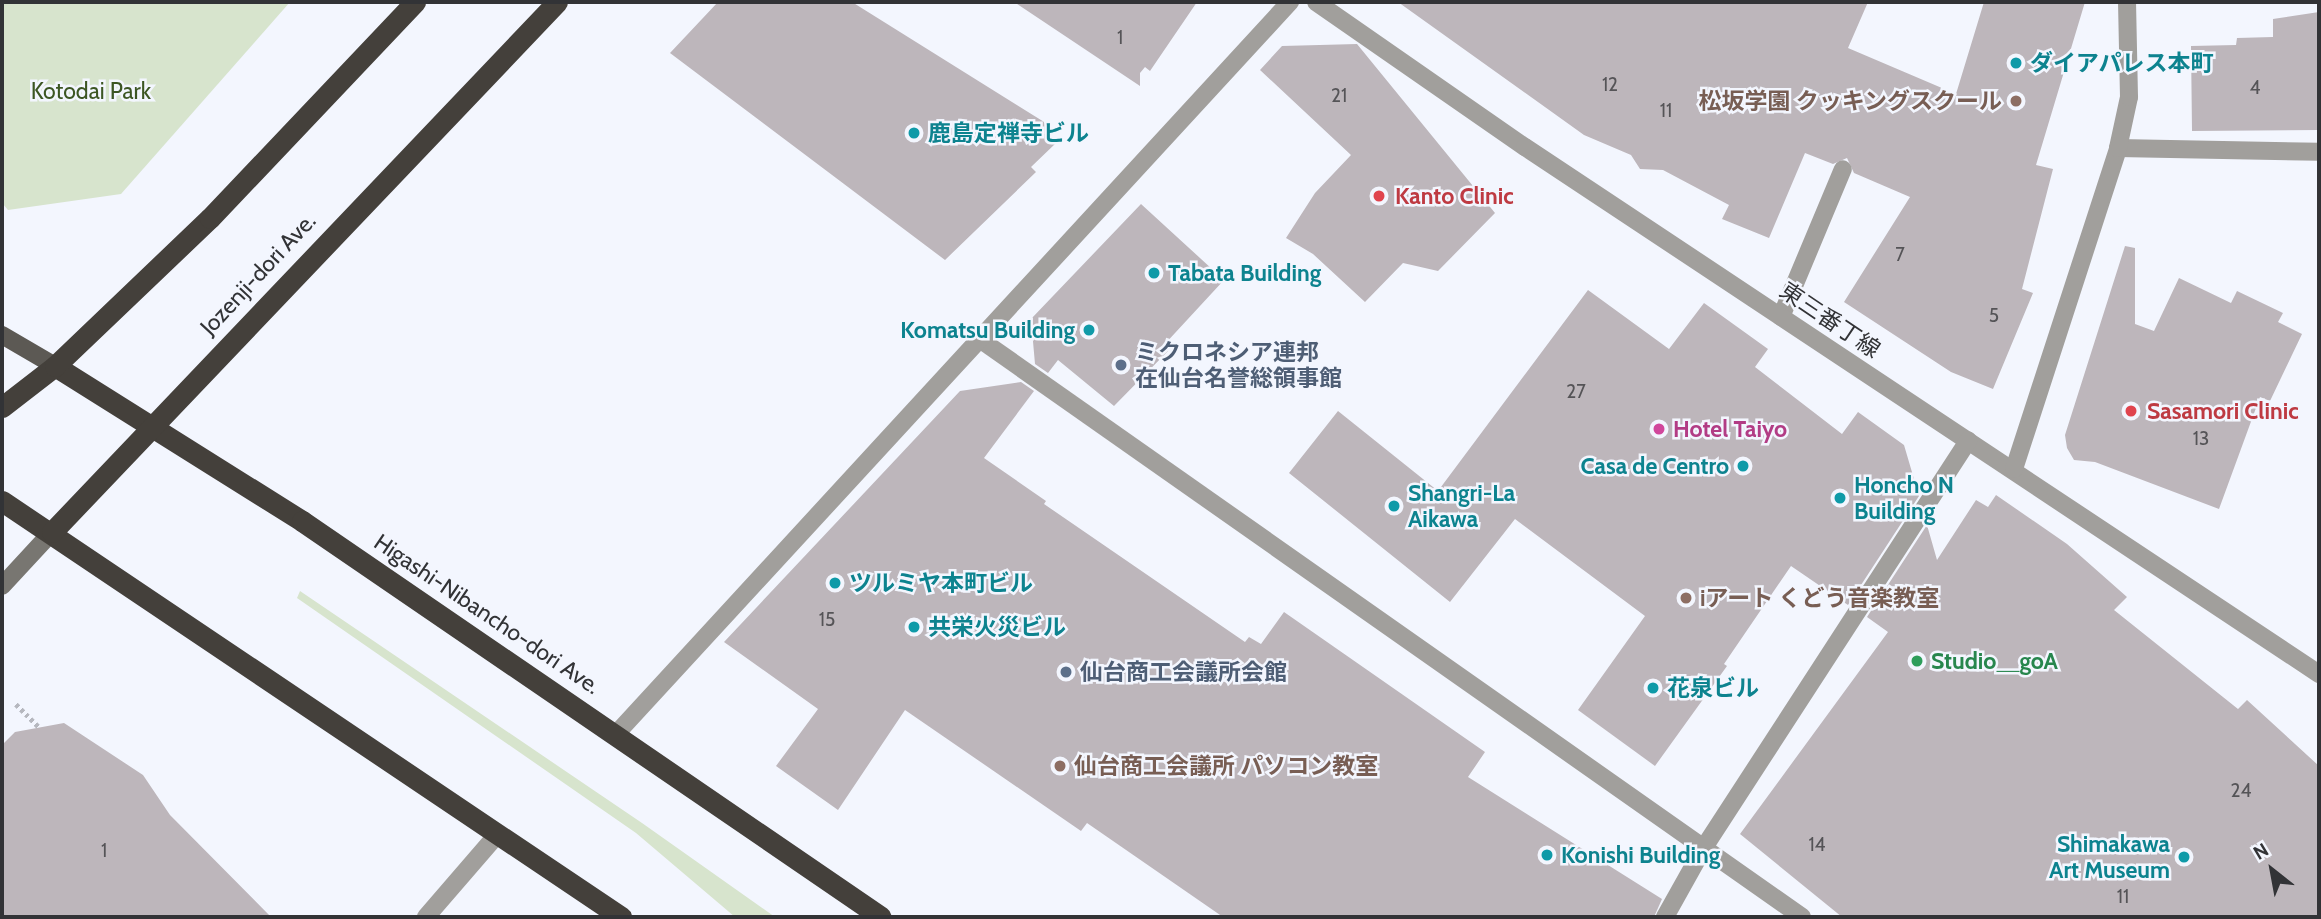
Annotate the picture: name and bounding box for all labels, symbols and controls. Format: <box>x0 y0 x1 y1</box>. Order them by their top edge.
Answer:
house number: 1 <box>1117 27 1123 49</box>
place label: ダイアパレス本町 <box>2030 49 2214 77</box>
marker: ダイアパレス本町 <box>2008 55 2024 71</box>
house number: 12 <box>1602 74 1618 96</box>
park label: Kotodai Park <box>31 77 151 105</box>
house number: 4 <box>2250 77 2260 99</box>
house number: 21 <box>1331 85 1347 107</box>
place label: 松坂学園 クッキングスクール <box>1698 87 2002 115</box>
marker: 松坂学園 クッキングスクール <box>2008 93 2024 109</box>
house number: 11 <box>1660 100 1672 122</box>
place label: 鹿島定禅寺ビル <box>928 119 1089 147</box>
marker: 鹿島定禅寺ビル <box>906 125 922 141</box>
place label: Kanto Clinic <box>1395 182 1514 210</box>
marker: Kanto Clinic <box>1369 186 1389 206</box>
street label: Jozenji-dori Ave. <box>195 207 321 341</box>
house number: 7 <box>1895 244 1905 266</box>
place label: Tabata Building <box>1168 259 1321 287</box>
marker: Tabata Building <box>1146 265 1162 281</box>
street label: 東三番丁線 <box>1775 276 1885 364</box>
house number: 5 <box>1989 305 1999 327</box>
place label: Komatsu Building <box>900 316 1075 344</box>
marker: Komatsu Building <box>1081 322 1097 338</box>
place label: ミクロネシア連邦 在仙台名誉総領事館 <box>1135 338 1342 392</box>
marker: ミクロネシア連邦 在仙台名誉総領事館 <box>1113 357 1129 373</box>
house number: 27 <box>1566 381 1586 403</box>
place label: Sasamori Clinic <box>2147 397 2299 425</box>
marker: Sasamori Clinic <box>2121 401 2141 421</box>
place label: Hotel Taiyo <box>1673 415 1787 443</box>
marker: Hotel Taiyo <box>1651 421 1667 437</box>
house number: 13 <box>2193 428 2209 450</box>
place label: Casa de Centro <box>1580 452 1729 480</box>
marker: Casa de Centro <box>1735 458 1751 474</box>
place label: Honcho N Building <box>1854 471 1954 525</box>
place label: Shangri-La Aikawa <box>1408 479 1515 533</box>
marker: Honcho N Building <box>1832 490 1848 506</box>
marker: Shangri-La Aikawa <box>1386 498 1402 514</box>
street label: Higashi-Nibancho-dori Ave. <box>369 528 605 700</box>
place label: ツルミヤ本町ビル <box>849 569 1033 597</box>
marker: ツルミヤ本町ビル <box>827 575 843 591</box>
place label: iアート くどう音楽教室 <box>1700 584 1939 612</box>
marker: iアート くどう音楽教室 <box>1678 590 1694 606</box>
house number: 15 <box>819 609 835 631</box>
place label: 共栄火災ビル <box>928 613 1066 641</box>
marker: 共栄火災ビル <box>906 619 922 635</box>
place label: Studio＿goA <box>1931 647 2058 675</box>
marker: Studio＿goA <box>1909 653 1925 669</box>
place label: 仙台商工会議所会館 <box>1080 658 1287 686</box>
marker: 仙台商工会議所会館 <box>1058 664 1074 680</box>
place label: 花泉ビル <box>1667 674 1759 702</box>
marker: 花泉ビル <box>1645 680 1661 696</box>
place label: 仙台商工会議所 パソコン教室 <box>1074 752 1378 780</box>
marker: 仙台商工会議所 パソコン教室 <box>1052 758 1068 774</box>
house number: 24 <box>2231 780 2251 802</box>
place label: Shimakawa Art Museum <box>2049 830 2170 884</box>
house number: 14 <box>1808 834 1826 856</box>
north arrow <box>2237 835 2307 905</box>
text: N <box>2249 838 2273 865</box>
house number: 1 <box>101 840 107 862</box>
place label: Konishi Building <box>1561 841 1720 869</box>
marker: Konishi Building <box>1539 847 1555 863</box>
marker: Shimakawa Art Museum <box>2176 849 2192 865</box>
house number: 11 <box>2117 886 2129 908</box>

